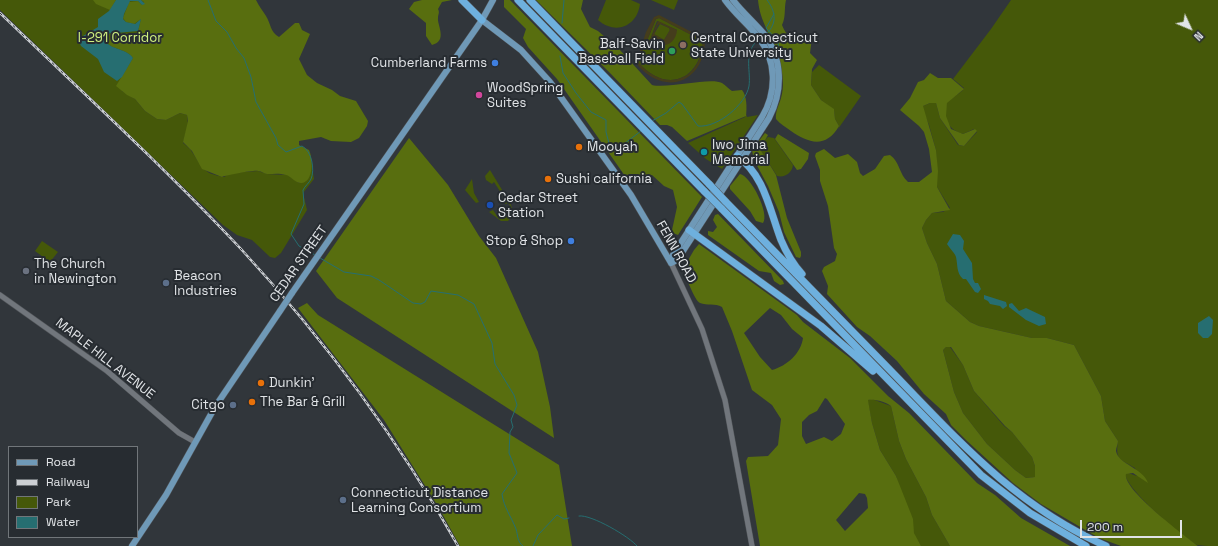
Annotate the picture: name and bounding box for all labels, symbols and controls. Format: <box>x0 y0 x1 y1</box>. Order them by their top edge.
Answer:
north arrow <box>1170 8 1210 48</box>
text: N <box>1191 29 1206 44</box>
park label: I-291 Corridor <box>78 30 162 46</box>
place label: Central Connecticut State University <box>691 30 818 61</box>
place label: Balf-Savin Baseball Field <box>578 36 664 67</box>
marker: Central Connecticut State University <box>678 40 688 50</box>
marker: Balf-Savin Baseball Field <box>667 46 677 56</box>
place label: Cumberland Farms <box>371 55 487 71</box>
marker: Cumberland Farms <box>490 58 500 68</box>
place label: WoodSpring Suites <box>487 80 563 111</box>
marker: WoodSpring Suites <box>474 90 484 100</box>
place label: Iwo Jima Memorial <box>712 137 769 168</box>
place label: Mooyah <box>587 139 638 155</box>
marker: Mooyah <box>574 142 584 152</box>
marker: Iwo Jima Memorial <box>699 147 709 157</box>
place label: Sushi california <box>556 171 652 187</box>
marker: Sushi california <box>543 174 553 184</box>
place label: Cedar Street Station <box>498 190 578 221</box>
marker: Cedar Street Station <box>485 200 495 210</box>
street label: FENN ROAD <box>653 218 699 286</box>
street label: CEDAR STREET <box>267 223 331 305</box>
place label: Stop & Shop <box>486 233 563 249</box>
marker: Stop & Shop <box>566 236 576 246</box>
place label: The Church in Newington <box>34 256 116 287</box>
marker: The Church in Newington <box>21 266 31 276</box>
place label: Beacon Industries <box>174 268 237 299</box>
marker: Beacon Industries <box>161 278 171 288</box>
street label: MAPLE HILL AVENUE <box>52 315 158 403</box>
place label: Dunkin' <box>269 375 315 391</box>
marker: Dunkin' <box>256 378 266 388</box>
place label: The Bar & Grill <box>260 394 345 410</box>
place label: Citgo <box>191 397 225 413</box>
marker: The Bar & Grill <box>247 397 257 407</box>
marker: Citgo <box>228 400 238 410</box>
legend <box>8 446 138 538</box>
text: Road <box>46 454 75 470</box>
text: Railway <box>46 474 90 490</box>
place label: Connecticut Distance Learning Consortium <box>351 485 488 516</box>
text: Park <box>46 494 71 510</box>
marker: Connecticut Distance Learning Consortium <box>338 495 348 505</box>
scale bar <box>1082 512 1184 538</box>
text: Water <box>46 514 80 530</box>
text: 200 m <box>1087 519 1123 535</box>

